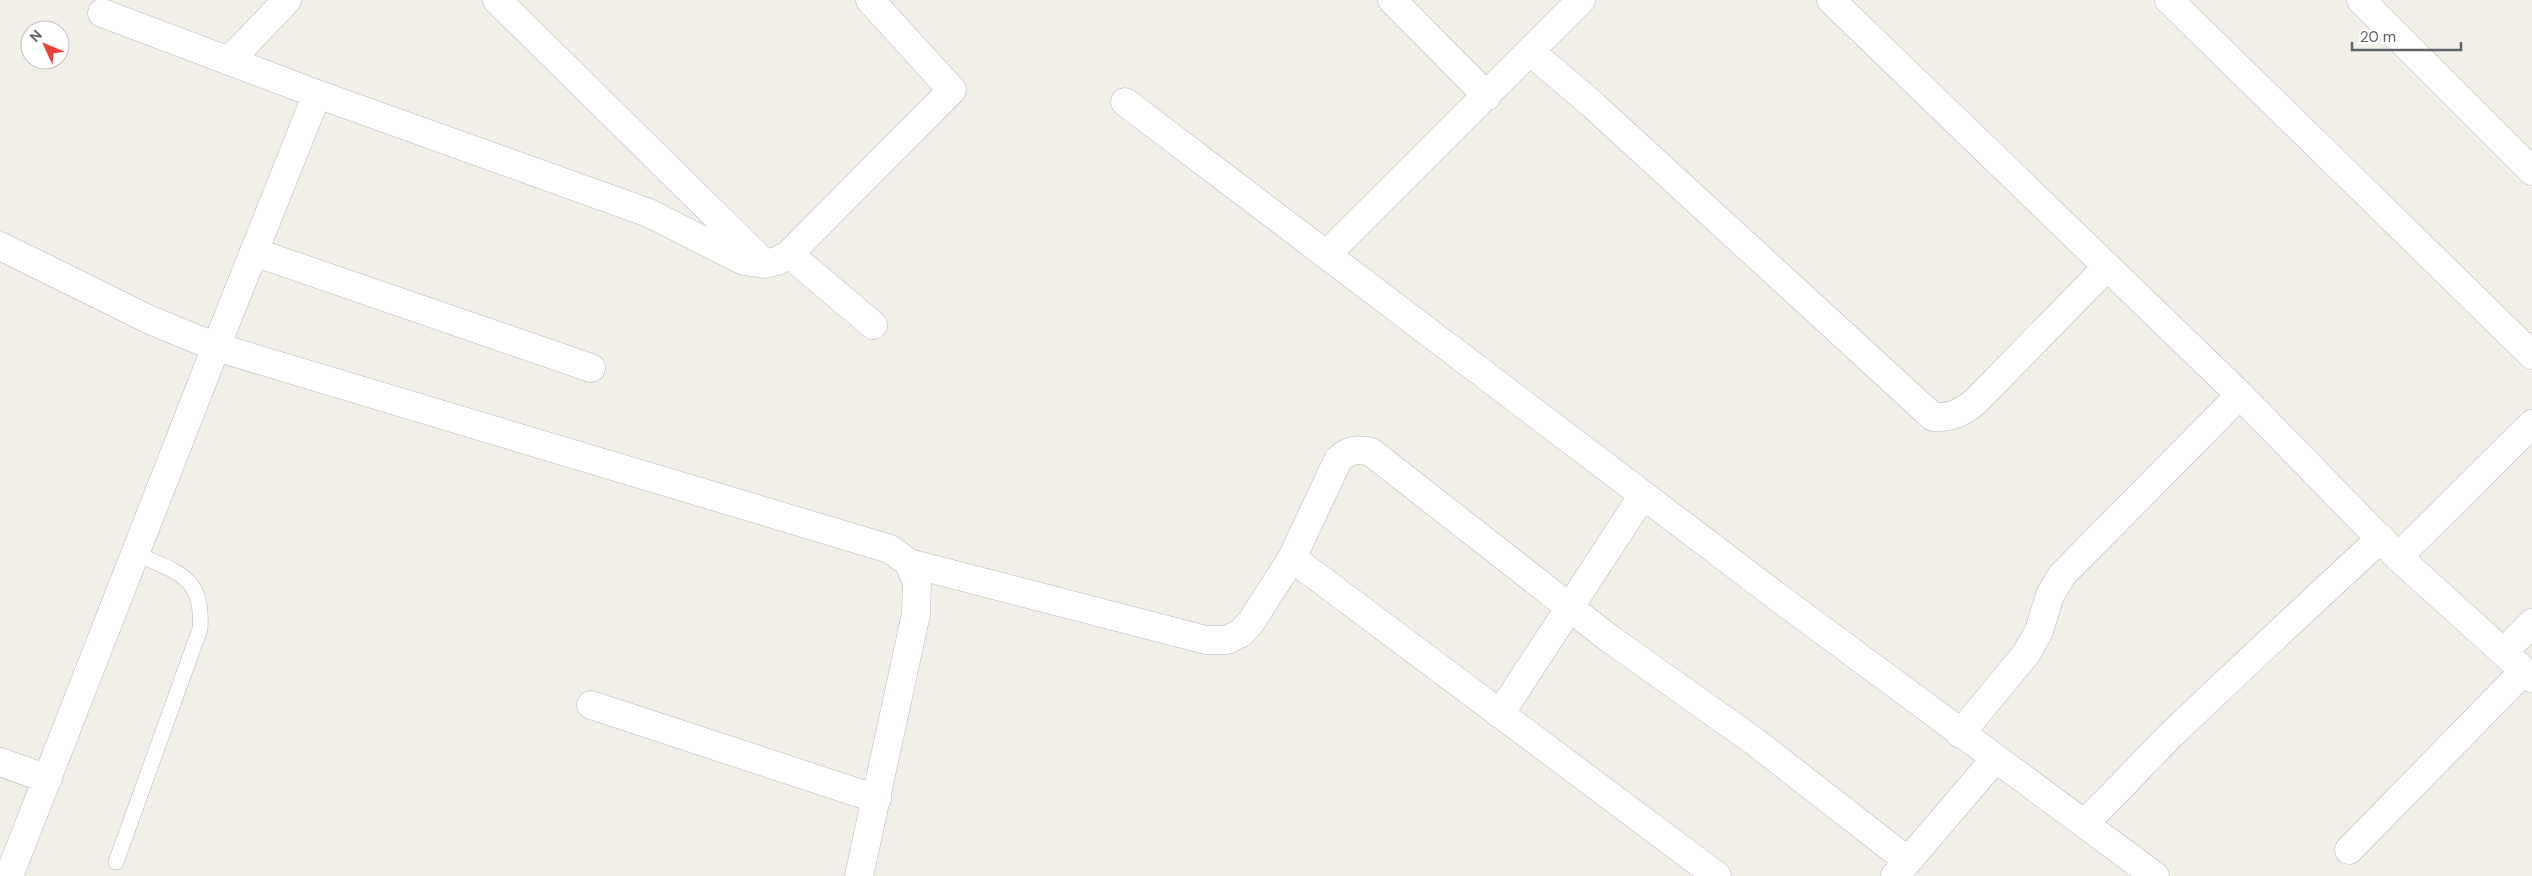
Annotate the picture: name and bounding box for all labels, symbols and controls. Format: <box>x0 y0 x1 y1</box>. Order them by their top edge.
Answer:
north arrow <box>20 20 70 70</box>
scale bar <box>2352 20 2461 52</box>
text: N <box>26 26 46 46</box>
text: 20 m <box>2360 27 2396 47</box>

